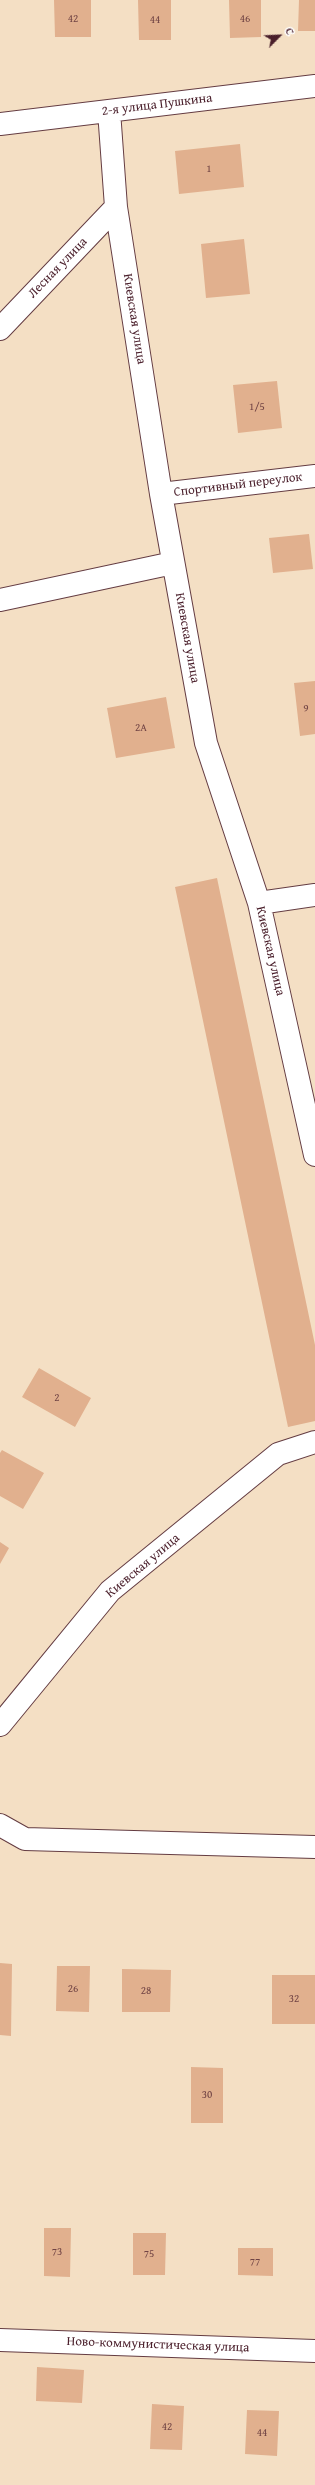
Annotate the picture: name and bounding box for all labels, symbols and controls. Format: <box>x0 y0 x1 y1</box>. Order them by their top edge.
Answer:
house number: 42 <box>68 12 78 26</box>
house number: 46 <box>240 12 250 26</box>
house number: 44 <box>150 13 160 27</box>
north arrow <box>259 16 299 56</box>
text: С <box>281 25 299 37</box>
street label: 2-я улица Пушкина <box>101 90 213 120</box>
house number: 1 <box>206 162 212 176</box>
street label: Лесная улица <box>25 234 91 302</box>
street label: Киевская улица <box>119 273 149 365</box>
house number: 1/5 <box>249 400 265 414</box>
street label: Спортивный переулок <box>173 469 303 501</box>
street label: Киевская улица <box>171 592 203 684</box>
house number: 9 <box>303 702 309 716</box>
house number: 2А <box>135 721 147 735</box>
street label: Киевская улица <box>252 905 288 997</box>
house number: 2 <box>54 1391 60 1405</box>
street label: Киевская улица <box>103 1531 183 1601</box>
house number: 26 <box>68 1982 78 1996</box>
house number: 28 <box>141 1984 151 1998</box>
house number: 32 <box>289 1992 299 2006</box>
house number: 30 <box>202 2088 212 2102</box>
house number: 73 <box>52 2245 62 2259</box>
house number: 75 <box>144 2247 154 2261</box>
house number: 77 <box>250 2255 260 2269</box>
street label: Ново-коммунистическая улица <box>66 2334 250 2356</box>
house number: 42 <box>162 2420 172 2434</box>
house number: 44 <box>257 2426 267 2440</box>

